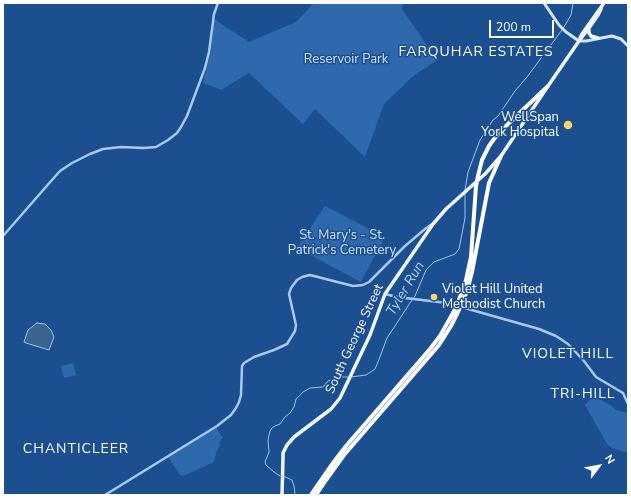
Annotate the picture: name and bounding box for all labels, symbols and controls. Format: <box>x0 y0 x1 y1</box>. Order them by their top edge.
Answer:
scale bar <box>491 12 556 38</box>
text: 200 m <box>496 19 531 35</box>
district label: FARQUHAR ESTATES <box>398 45 554 61</box>
park label: Reservoir Park <box>304 52 388 68</box>
place label: WellSpan York Hospital <box>481 110 559 141</box>
marker: WellSpan York Hospital <box>562 119 574 131</box>
park label: St. Mary's - St. Patrick's Cemetery <box>288 228 396 259</box>
water label: Tyler Run <box>383 259 429 319</box>
street label: South George Street <box>323 282 387 396</box>
place label: Violet Hill United Methodist Church <box>442 282 545 313</box>
marker: Violet Hill United Methodist Church <box>429 292 439 302</box>
district label: VIOLET HILL <box>522 347 614 363</box>
district label: TRI-HILL <box>551 387 615 403</box>
district label: CHANTICLEER <box>23 442 129 458</box>
north arrow <box>579 446 619 486</box>
text: N <box>601 452 618 467</box>

